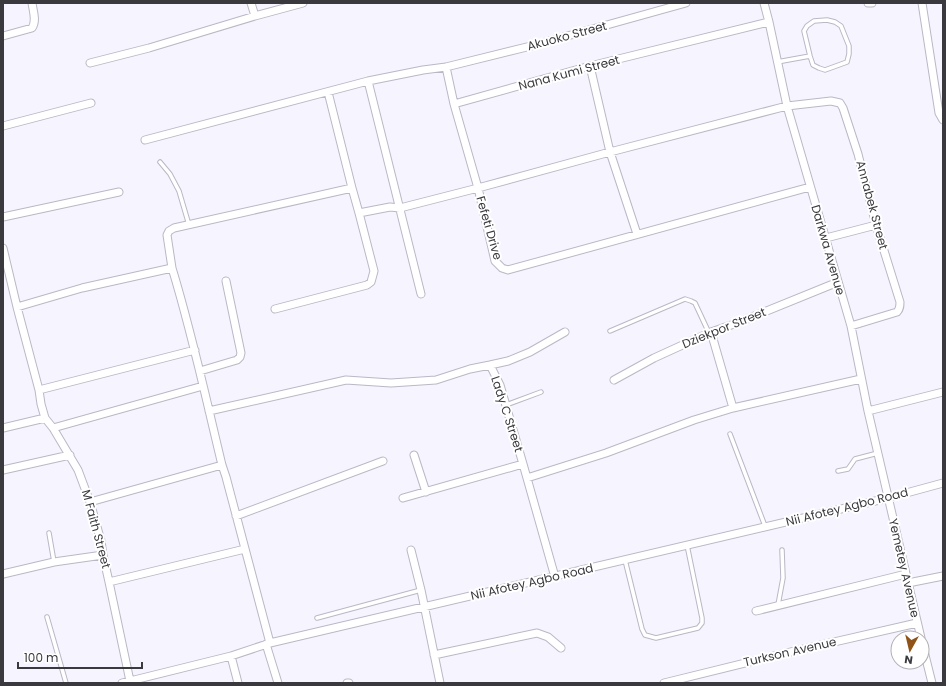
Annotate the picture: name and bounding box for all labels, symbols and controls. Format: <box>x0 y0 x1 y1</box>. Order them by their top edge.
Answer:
street label: Akuoko Street <box>525 17 609 54</box>
street label: Nana Kumi Street <box>516 51 621 94</box>
street label: Annabek Street <box>852 158 893 251</box>
street label: Fefeti Drive <box>472 194 507 262</box>
street label: Darkwa Avenue <box>807 203 850 297</box>
street label: Dziekpor Street <box>679 303 768 352</box>
street label: Lady C Street <box>487 374 528 454</box>
street label: Nii Afotey Agbo Road <box>784 483 910 530</box>
street label: M Faith Street <box>78 488 115 570</box>
street label: Yemetey Avenue <box>885 517 924 619</box>
street label: Nii Afotey Agbo Road <box>469 559 595 604</box>
north arrow <box>890 630 930 670</box>
street label: Turkson Avenue <box>742 633 838 670</box>
scale bar <box>18 644 142 670</box>
text: 100 m <box>24 649 58 666</box>
text: N <box>903 651 914 668</box>

